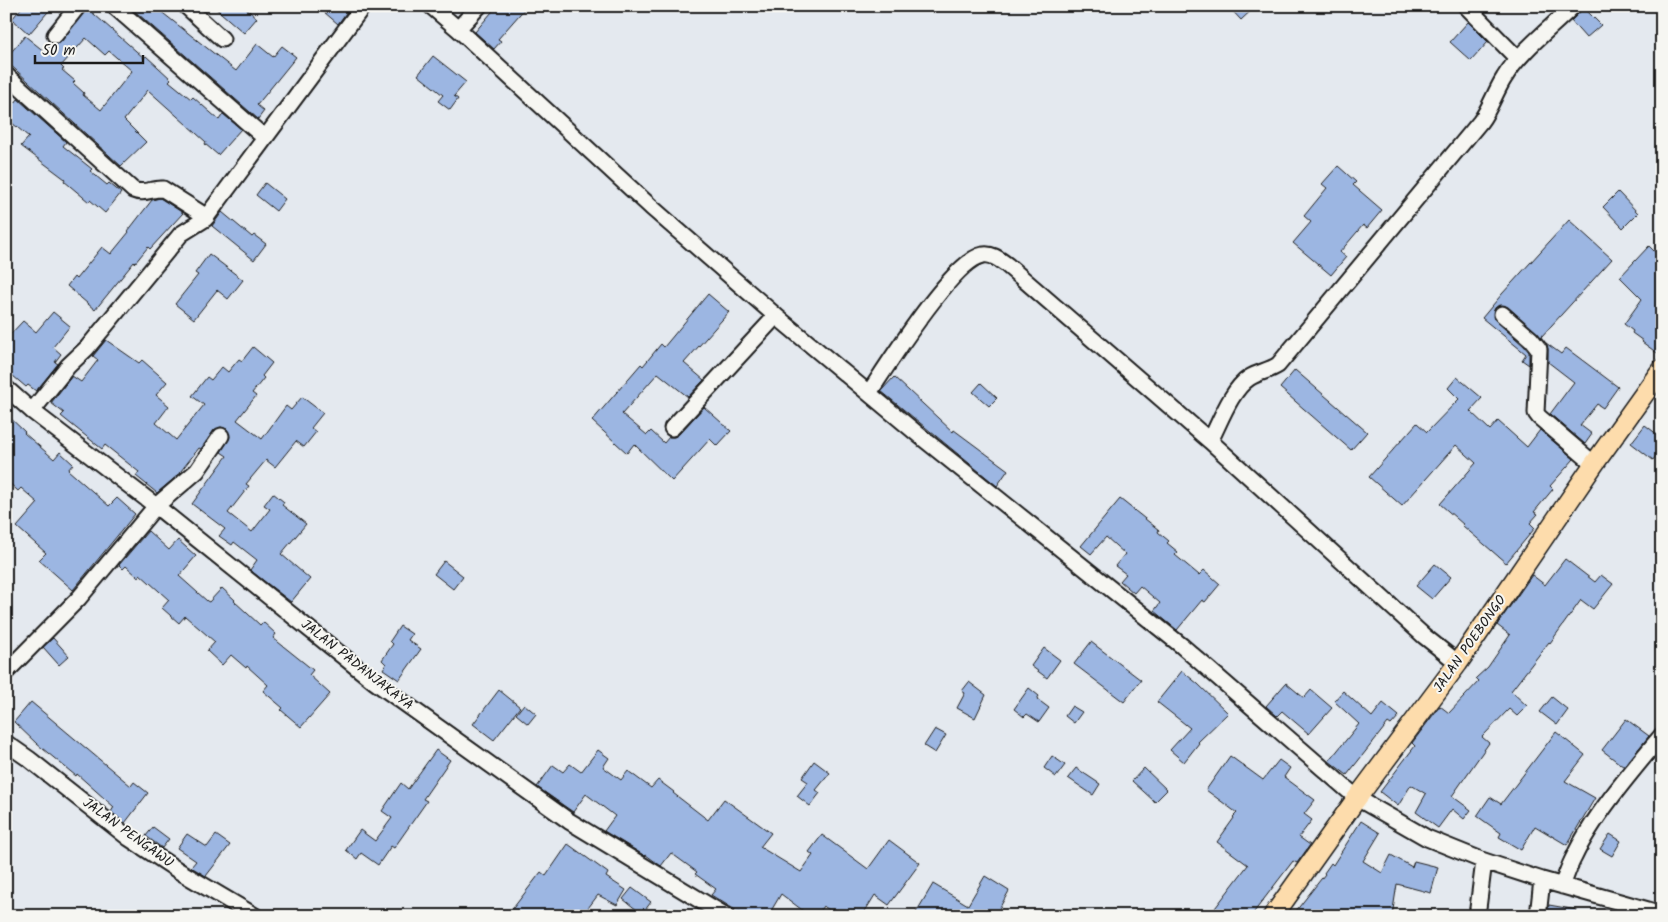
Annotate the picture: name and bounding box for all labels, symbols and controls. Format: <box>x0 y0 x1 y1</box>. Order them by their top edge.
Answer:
scale bar <box>35 32 142 64</box>
text: 50 m <box>42 39 76 63</box>
street label: JALAN POEBONGO <box>1428 590 1512 697</box>
street label: JALAN PADANJAKAYA <box>296 614 418 716</box>
street label: JALAN PENGAWU <box>78 792 178 874</box>

